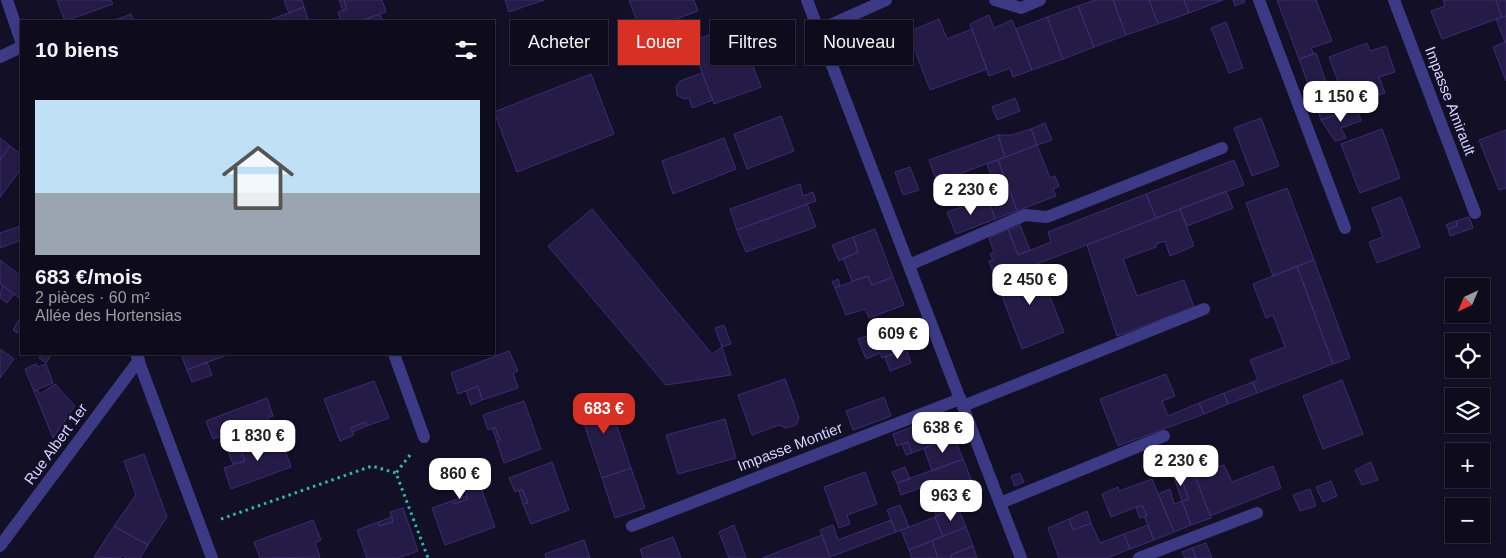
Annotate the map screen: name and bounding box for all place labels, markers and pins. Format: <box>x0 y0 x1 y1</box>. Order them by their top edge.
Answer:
pin: 1 150 € <box>1295 80 1387 123</box>
pin: 2 230 € <box>925 174 1017 216</box>
pin: 2 450 € <box>984 264 1076 306</box>
pin: 609 € <box>863 318 933 360</box>
pin: 683 € <box>569 392 639 435</box>
pin: 638 € <box>908 412 978 454</box>
pin: 1 830 € <box>212 420 304 462</box>
pin: 2 230 € <box>1135 444 1227 487</box>
pin: 860 € <box>425 458 495 500</box>
pin: 963 € <box>916 480 986 522</box>

